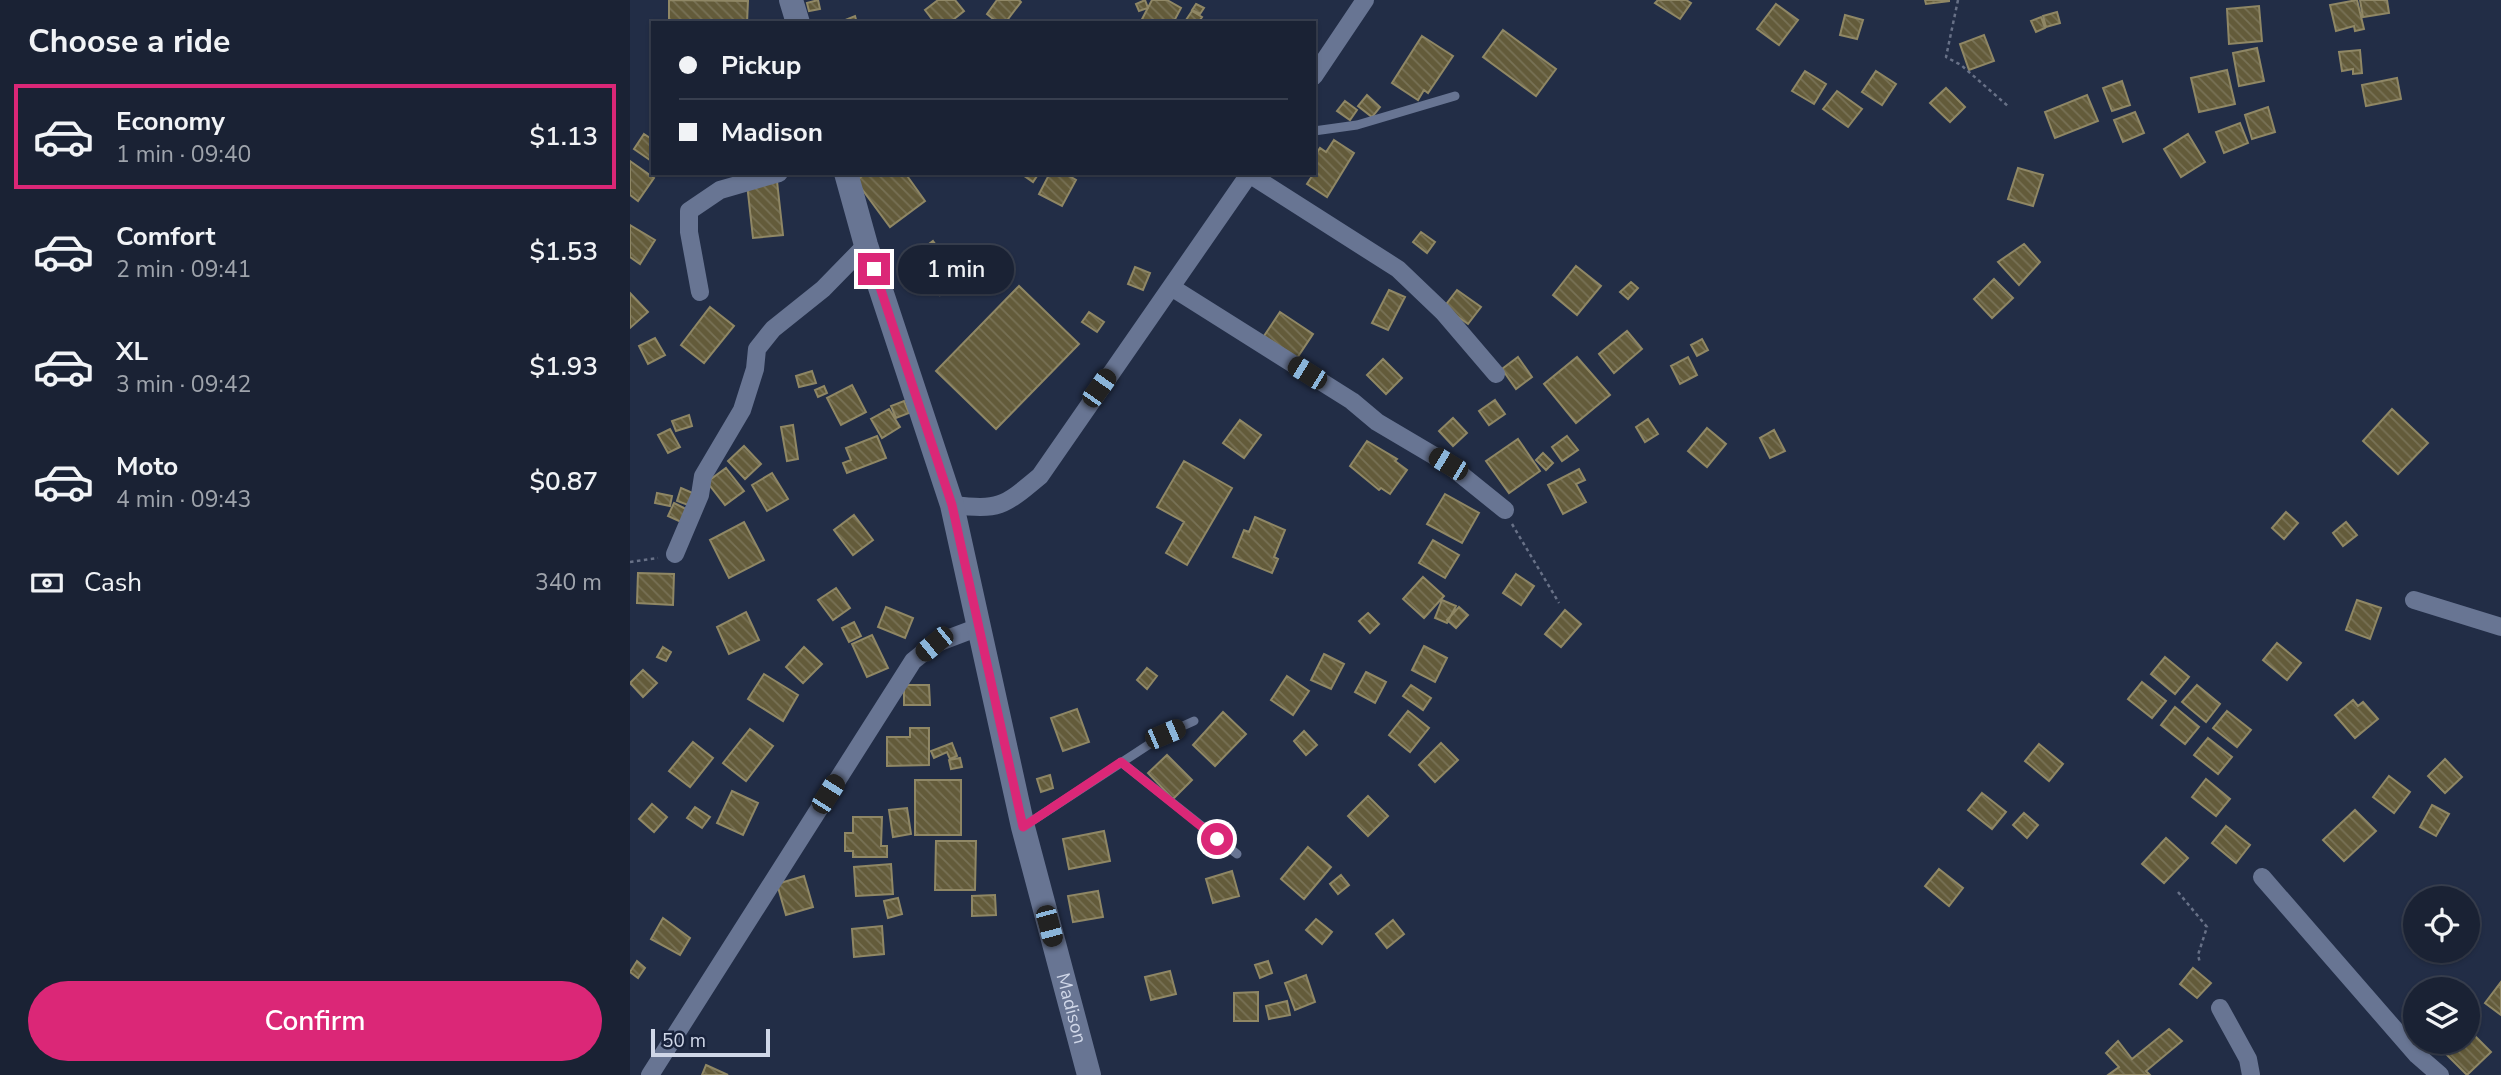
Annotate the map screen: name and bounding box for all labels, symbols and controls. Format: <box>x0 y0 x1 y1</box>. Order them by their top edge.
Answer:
text: Choose a ride <box>28 20 230 63</box>
text: Pickup <box>721 48 801 83</box>
text: Economy <box>116 104 225 139</box>
icon: car <box>32 105 95 168</box>
text: Madison <box>721 115 823 150</box>
text: $1.13 <box>529 119 598 154</box>
text: 1 min · 09:40 <box>116 139 251 170</box>
text: Comfort <box>116 219 216 254</box>
icon: car <box>32 220 95 283</box>
text: $1.53 <box>529 234 598 269</box>
callout: 1 min <box>898 244 1014 294</box>
route end <box>858 253 890 285</box>
text: 2 min · 09:41 <box>116 254 251 285</box>
text: 1 min <box>927 254 985 285</box>
text: XL <box>116 334 148 369</box>
icon: car <box>32 335 95 398</box>
text: $1.93 <box>529 349 598 384</box>
car <box>1284 353 1331 393</box>
car <box>1079 365 1120 411</box>
text: 3 min · 09:42 <box>116 369 251 400</box>
car <box>1425 444 1472 484</box>
text: Moto <box>116 449 178 484</box>
icon: car <box>32 450 95 513</box>
text: $0.87 <box>529 464 598 499</box>
text: 4 min · 09:43 <box>116 484 251 515</box>
icon: cash <box>28 564 66 602</box>
text: Cash <box>84 565 142 600</box>
text: 340 m <box>535 567 602 598</box>
car <box>912 623 957 665</box>
car <box>1142 716 1189 752</box>
car <box>808 771 849 817</box>
route start <box>1201 823 1233 855</box>
map controls <box>2403 886 2480 1054</box>
button: locate <box>2403 886 2480 963</box>
car <box>1034 903 1065 949</box>
street label: Madison <box>1049 970 1093 1047</box>
button: layers <box>2403 977 2480 1054</box>
button: Confirm <box>28 981 602 1061</box>
scale bar <box>651 1026 770 1058</box>
text: 50 m <box>662 1028 706 1054</box>

